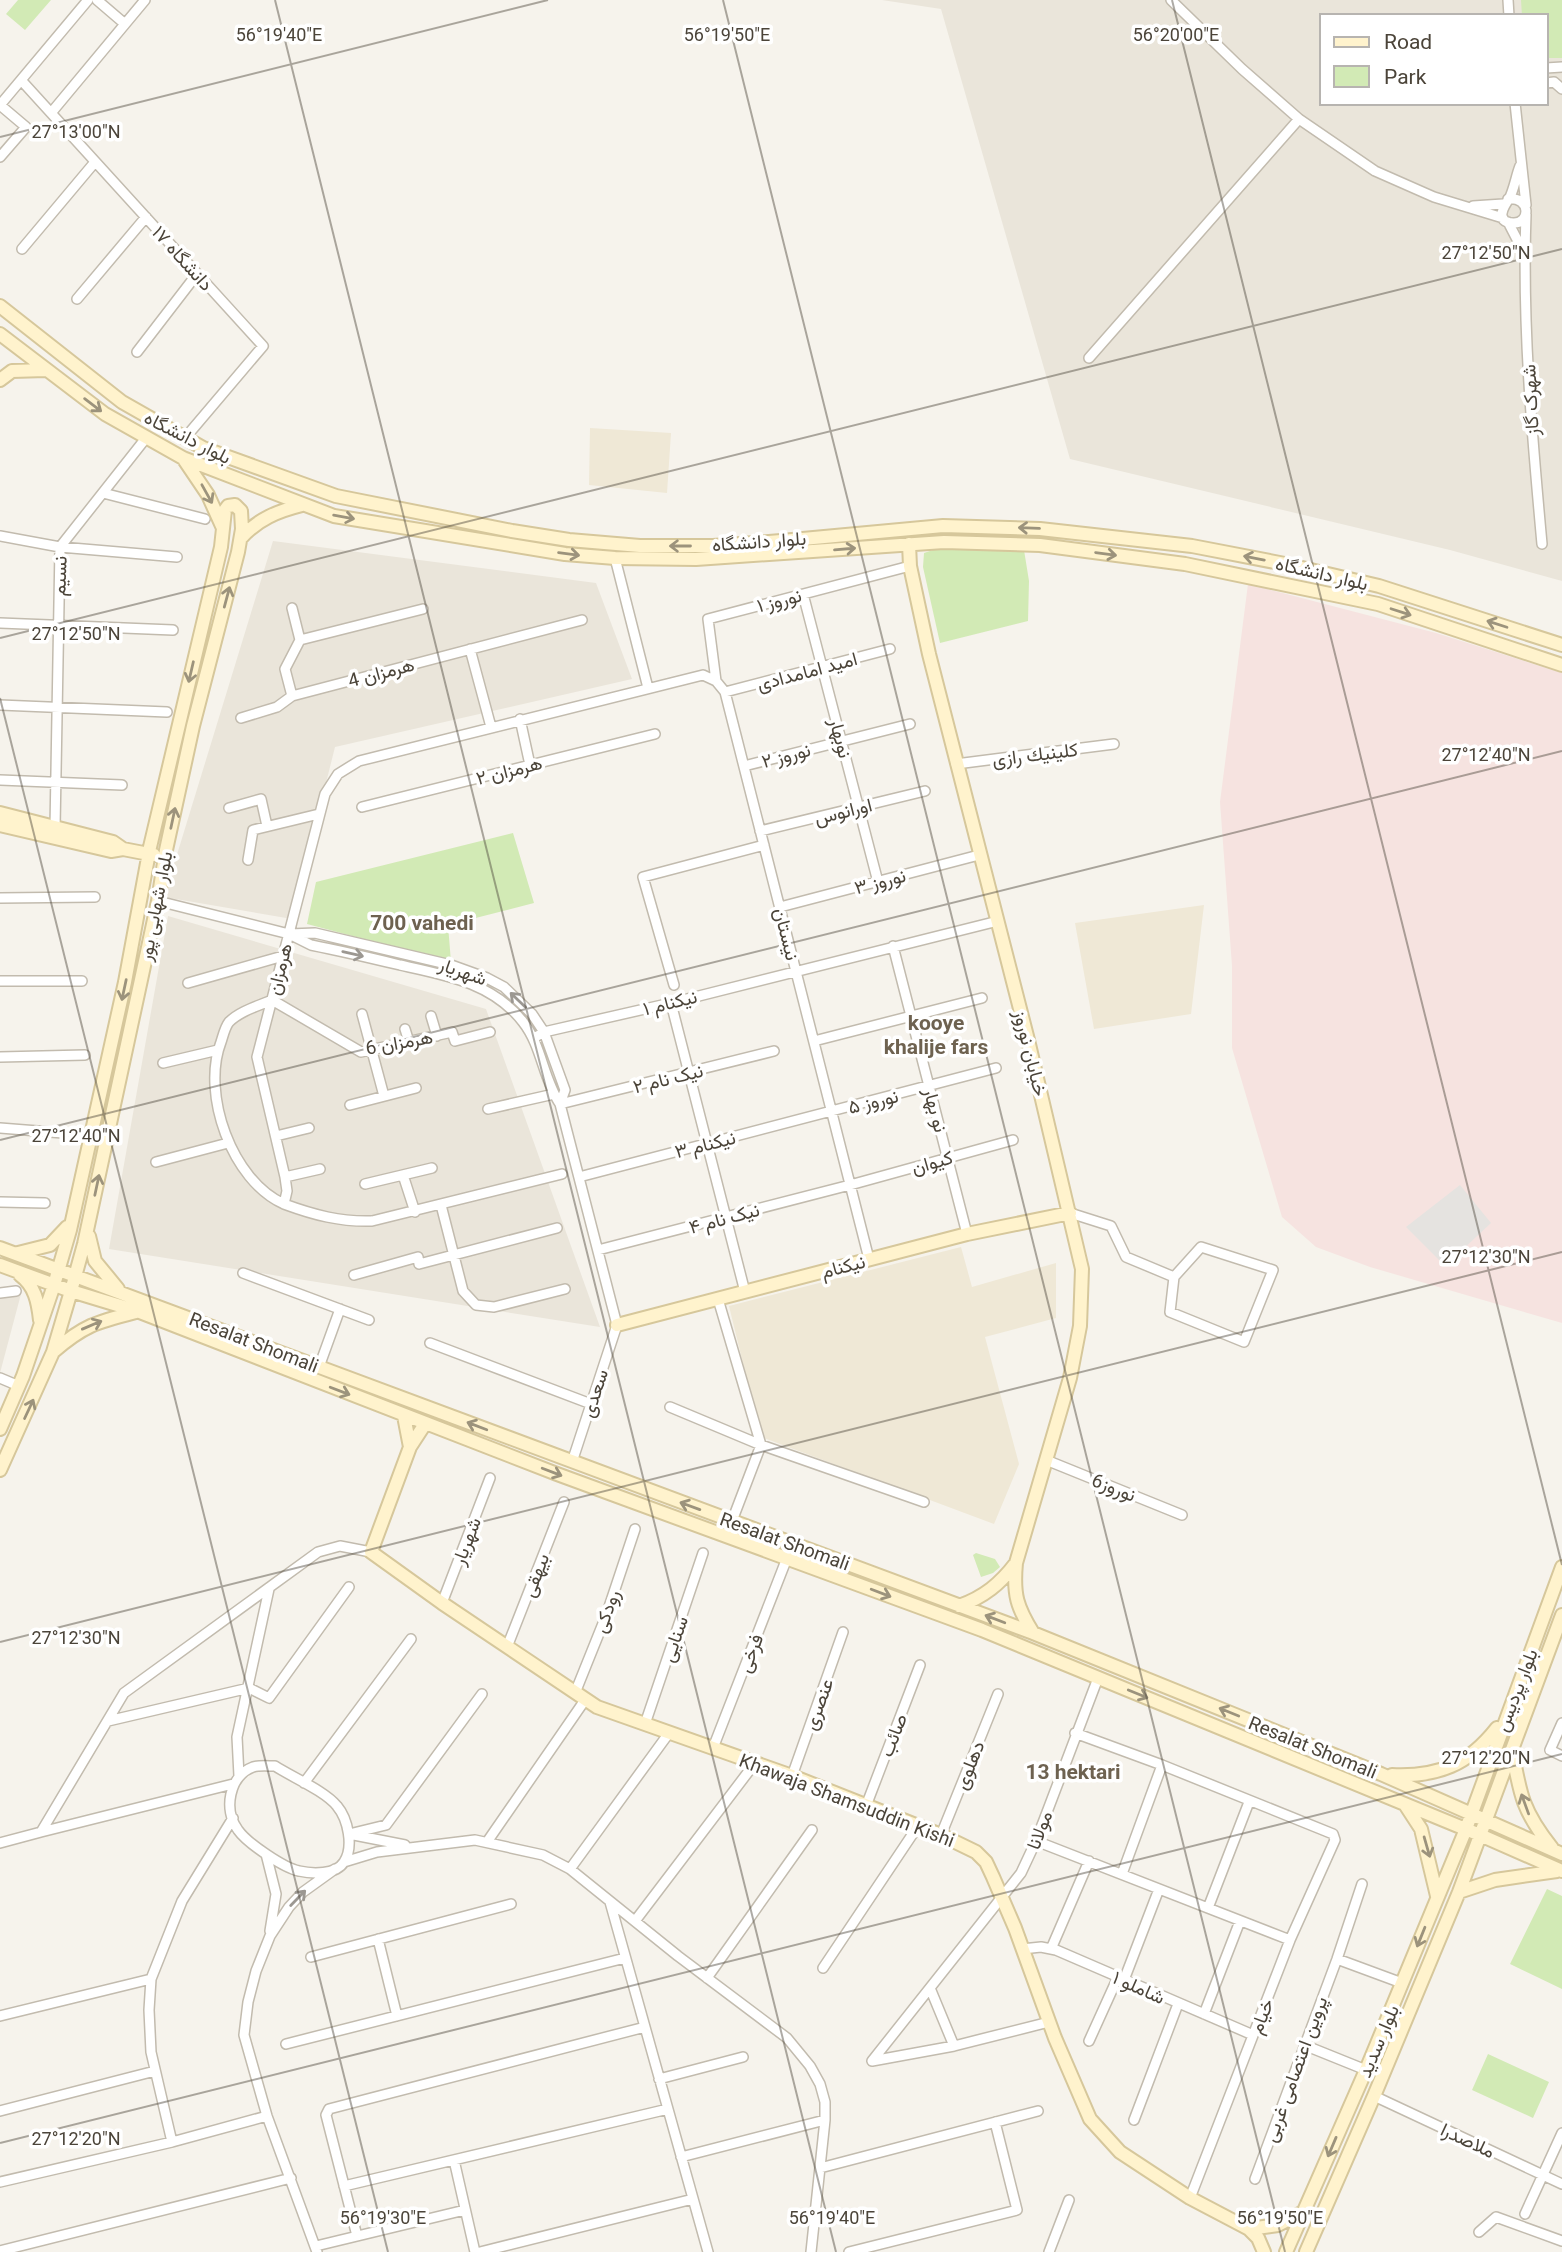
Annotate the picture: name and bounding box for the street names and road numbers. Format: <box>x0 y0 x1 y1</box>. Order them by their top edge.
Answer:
street label: دانشگاه ۱۷ <box>147 221 218 296</box>
street label: شهرک گاز <box>1517 364 1544 437</box>
street label: بلوار دانشگاه <box>141 406 235 469</box>
street label: بلوار دانشگاه <box>711 527 807 556</box>
street label: بلوار دانشگاه <box>1273 552 1370 595</box>
street label: نسیم <box>47 555 73 597</box>
street label: نوروز ۱ <box>754 584 804 617</box>
street label: امید امامدادی <box>754 647 860 696</box>
street label: هرمزان 4 <box>345 653 417 692</box>
street label: نوبهار <box>824 715 857 761</box>
street label: نوروز ۲ <box>759 738 813 773</box>
street label: كلينيك رازی <box>991 738 1079 771</box>
street label: هرمزان ۲ <box>474 751 544 790</box>
street label: اورانوس <box>812 793 874 830</box>
street label: بلوار شهابی پور <box>133 849 179 964</box>
street label: نوروز ۳ <box>852 864 908 899</box>
street label: نیستان <box>769 905 804 963</box>
street label: هرمزان <box>262 941 297 997</box>
street label: شهریار <box>435 952 490 990</box>
street label: نیکنام ۱ <box>641 985 700 1021</box>
street label: خیابان نوروز <box>1008 1007 1052 1098</box>
street label: هرمزان 6 <box>364 1025 435 1060</box>
street label: نیک نام ۲ <box>631 1059 706 1099</box>
street label: نوروز ۵ <box>846 1084 901 1119</box>
street label: نو بهار <box>918 1084 952 1135</box>
street label: نیکنام ۳ <box>672 1126 738 1164</box>
street label: کیوان <box>909 1146 956 1179</box>
street label: نیک نام ۴ <box>686 1198 762 1240</box>
street label: نیکنام <box>819 1250 868 1284</box>
street label: Resalat Shomali <box>186 1307 322 1378</box>
street label: سعدی <box>576 1366 613 1420</box>
street label: نوروز6 <box>1088 1468 1139 1507</box>
street label: Resalat Shomali <box>717 1507 853 1576</box>
street label: شهریار <box>447 1514 486 1569</box>
street label: بیهقی <box>517 1550 554 1600</box>
street label: رودکی <box>588 1586 625 1636</box>
street label: سنایی <box>656 1613 693 1665</box>
street label: فرخی <box>733 1631 768 1676</box>
street label: بلوار پردیس <box>1490 1646 1545 1735</box>
street label: عنصری <box>799 1675 838 1733</box>
street label: صائب <box>875 1710 912 1760</box>
street label: Resalat Shomali <box>1245 1711 1380 1784</box>
street label: دهلوی <box>949 1738 990 1793</box>
street label: Khawaja Shamsuddin Kishi <box>736 1749 958 1852</box>
street label: مولانا <box>1022 1807 1057 1853</box>
street label: شاملو ۱ <box>1109 1966 1169 2009</box>
street label: پروین اعتصامی غربی <box>1258 1993 1334 2146</box>
street label: خیام <box>1244 1995 1280 2037</box>
street label: بلوار سدید <box>1353 2001 1404 2081</box>
street label: ملاصدرا <box>1437 2118 1499 2163</box>

